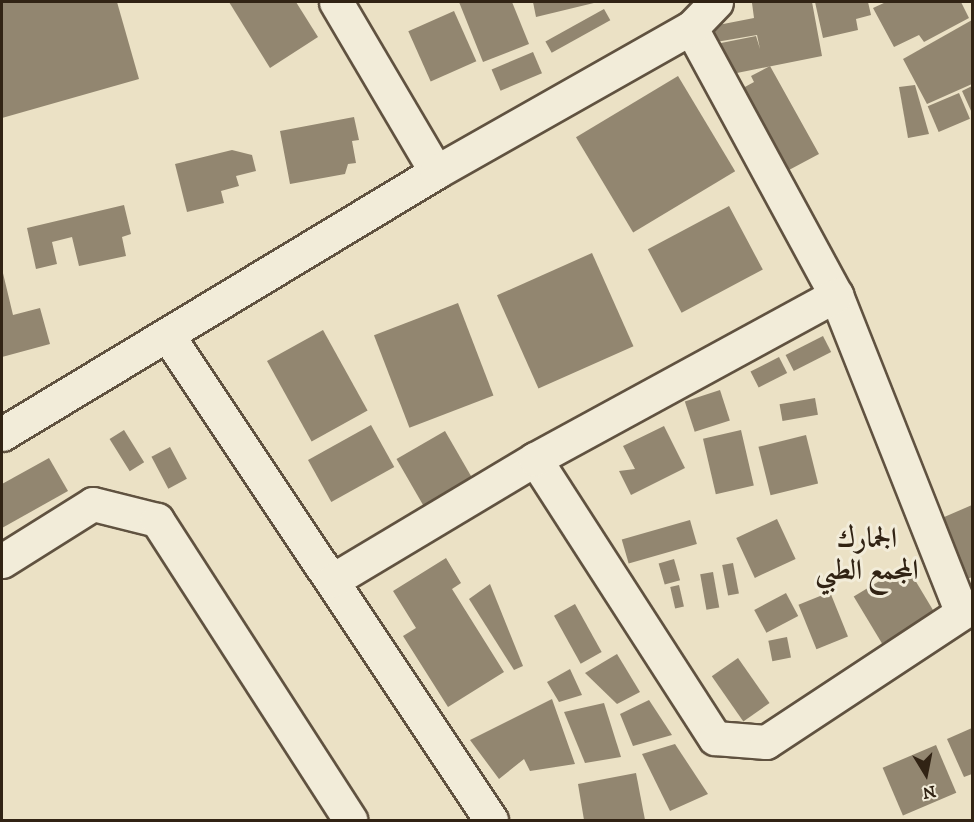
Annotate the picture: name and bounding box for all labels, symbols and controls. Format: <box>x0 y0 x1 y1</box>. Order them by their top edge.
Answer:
district label: الجمارك المجمع الطبي <box>815 522 919 588</box>
north arrow <box>896 744 956 804</box>
text: N <box>921 781 937 803</box>

